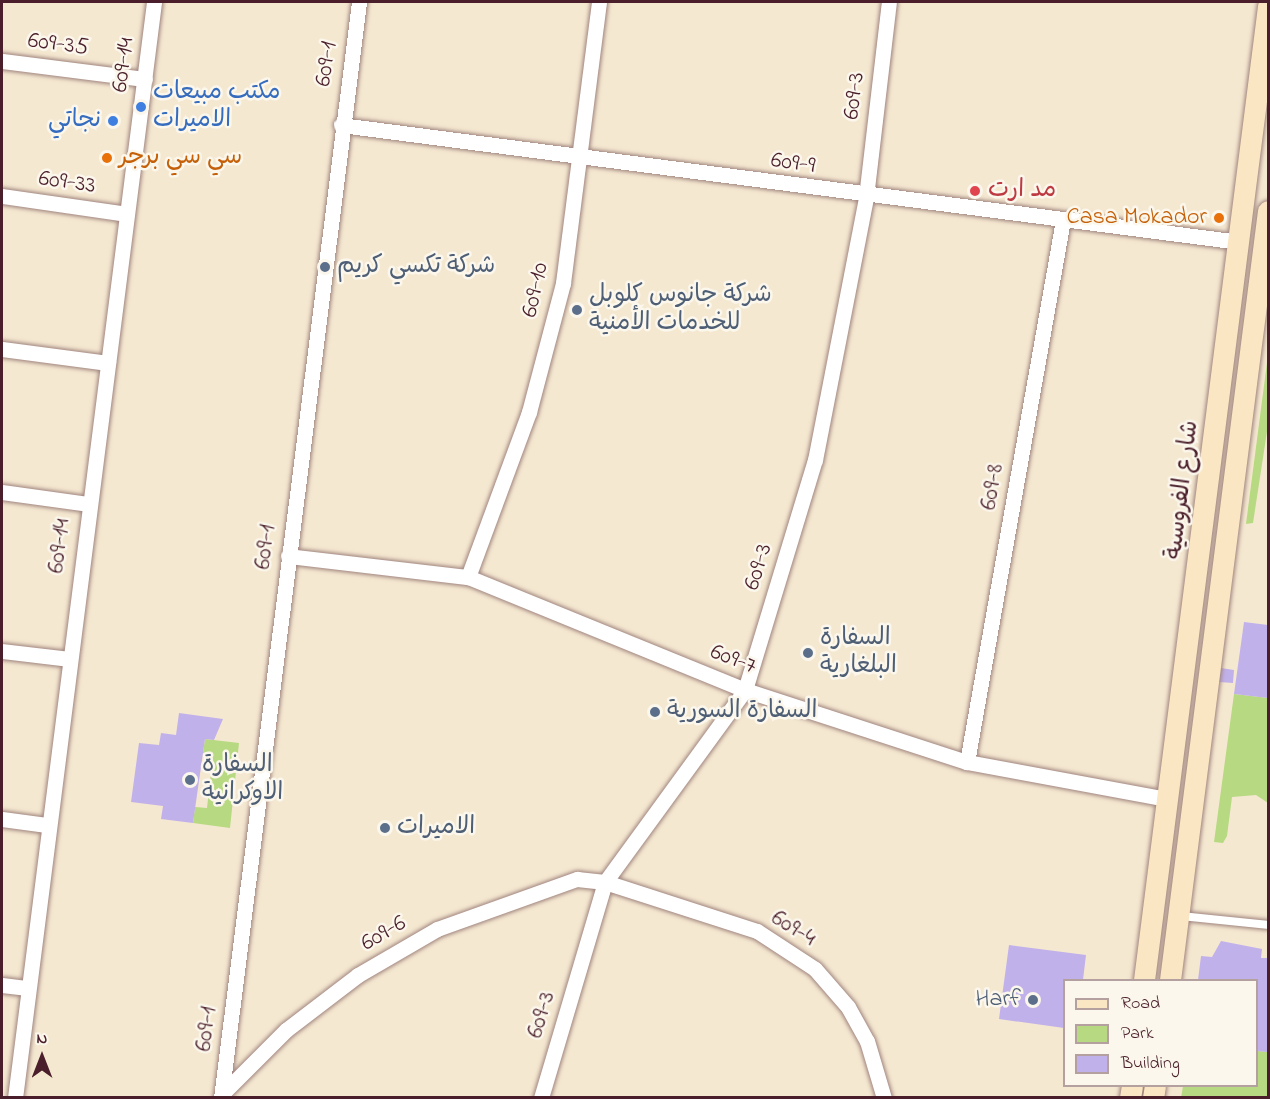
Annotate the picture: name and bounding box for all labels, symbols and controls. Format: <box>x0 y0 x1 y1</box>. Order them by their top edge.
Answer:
street label: 609-35 <box>26 27 90 63</box>
street label: 609-14 <box>106 36 142 94</box>
street label: 609-1 <box>310 40 344 88</box>
street label: 609-3 <box>838 71 872 121</box>
place label: مكتب مبيعات الاميرات <box>153 79 281 135</box>
marker: مكتب مبيعات الاميرات <box>134 100 148 114</box>
place label: نجاتي <box>48 107 101 135</box>
marker: نجاتي <box>106 114 120 128</box>
place label: سي سي برجر <box>119 144 242 172</box>
street label: 609-9 <box>769 147 817 181</box>
marker: سي سي برجر <box>100 151 114 165</box>
street label: 609-33 <box>37 165 97 201</box>
place label: مد ارت <box>988 177 1056 205</box>
marker: مد ارت <box>966 182 984 200</box>
place label: Casa Mokador <box>1066 204 1207 232</box>
marker: Casa Mokador <box>1212 211 1226 225</box>
place label: شركة تكسي كريم <box>337 253 495 281</box>
marker: شركة تكسي كريم <box>318 260 332 274</box>
street label: 609-10 <box>516 260 556 320</box>
place label: شركة جانوس كلوبل للخدمات الأمنية <box>589 282 772 338</box>
marker: شركة جانوس كلوبل للخدمات الأمنية <box>570 303 584 317</box>
street label: شارع الفروسية <box>1160 419 1206 561</box>
street label: 609-8 <box>975 462 1011 512</box>
street label: 609-14 <box>42 517 78 575</box>
street label: 609-1 <box>249 523 283 571</box>
street label: 609-3 <box>738 540 780 594</box>
place label: السفارة البلغارية <box>820 625 897 681</box>
street label: 609-7 <box>706 638 760 682</box>
marker: السفارة البلغارية <box>801 646 815 660</box>
place label: السفارة السورية <box>667 698 817 726</box>
marker: السفارة السورية <box>648 705 662 719</box>
place label: السفارة الاوكرانية <box>202 752 283 808</box>
marker: السفارة الاوكرانية <box>183 773 197 787</box>
place label: الاميرات <box>397 814 475 842</box>
marker: الاميرات <box>378 821 392 835</box>
street label: 609-4 <box>765 904 821 954</box>
street label: 609-6 <box>356 910 412 958</box>
legend <box>1063 979 1258 1087</box>
place label: Harf <box>976 986 1021 1014</box>
street label: 609-3 <box>521 988 563 1042</box>
text: Road <box>1121 991 1160 1017</box>
marker: Harf <box>1026 993 1040 1007</box>
street label: 609-1 <box>190 1005 224 1053</box>
text: Park <box>1121 1021 1154 1047</box>
north arrow <box>12 1027 72 1087</box>
text: N <box>37 1027 47 1051</box>
text: Building <box>1121 1051 1180 1077</box>

